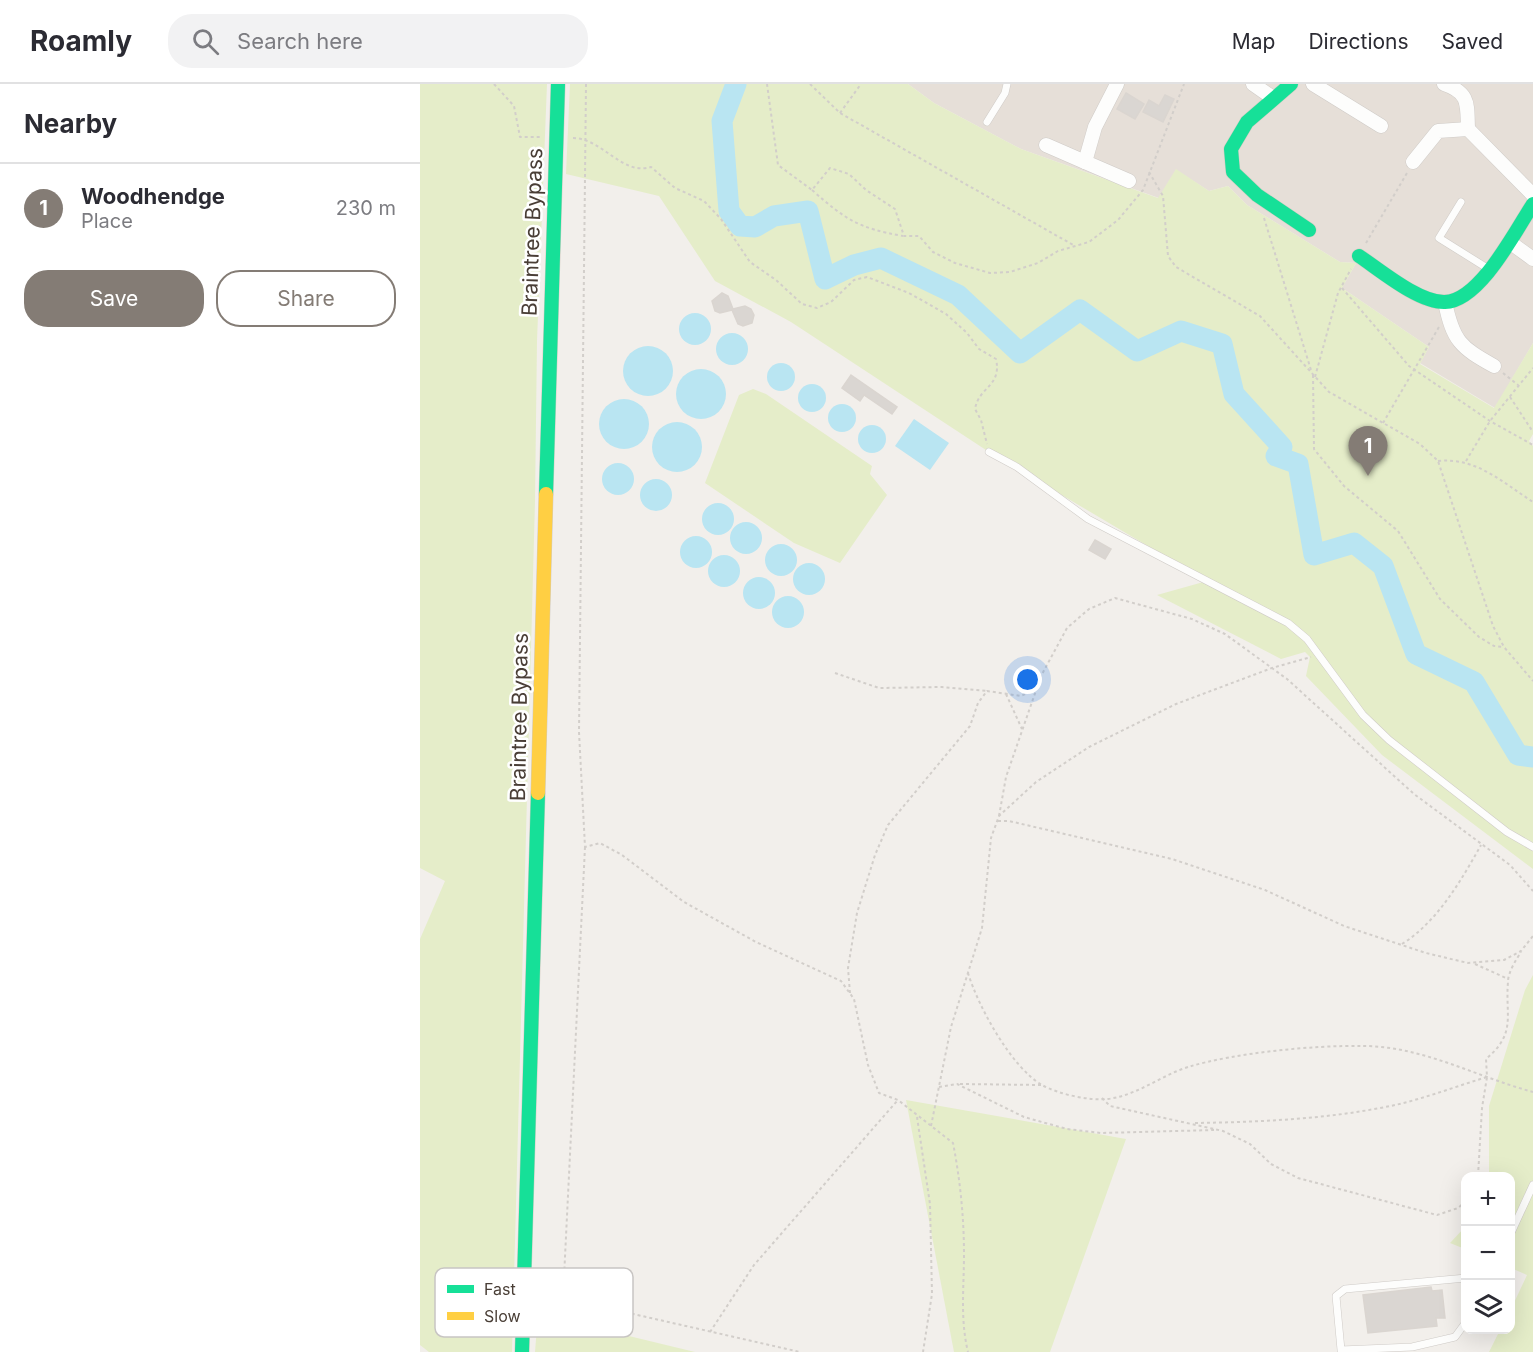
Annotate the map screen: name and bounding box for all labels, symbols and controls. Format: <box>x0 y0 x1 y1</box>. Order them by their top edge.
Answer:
search box <box>168 14 588 68</box>
text: Roamly <box>30 24 132 58</box>
icon: search <box>189 25 222 58</box>
text: Search here <box>237 28 363 54</box>
text: Map <box>1232 29 1275 54</box>
text: Directions <box>1308 29 1409 54</box>
text: Saved <box>1442 29 1503 54</box>
text: Nearby <box>24 108 117 139</box>
street label: Braintree Bypass <box>517 147 547 317</box>
text: Woodhendge <box>81 183 225 209</box>
text: 1 <box>39 196 48 220</box>
text: 230 m <box>336 196 396 220</box>
text: Place <box>81 209 133 233</box>
button: Save <box>24 270 204 327</box>
button: Share <box>216 270 396 327</box>
pin: 1 <box>1348 426 1388 476</box>
street label: Braintree Bypass <box>505 633 533 801</box>
your location <box>1013 665 1042 694</box>
map controls <box>1461 1172 1515 1334</box>
button: + <box>1461 1172 1515 1226</box>
button: − <box>1461 1226 1515 1280</box>
legend <box>435 1268 633 1337</box>
text: Fast <box>484 1279 516 1299</box>
button: layers <box>1461 1280 1515 1334</box>
text: Slow <box>484 1306 521 1326</box>

